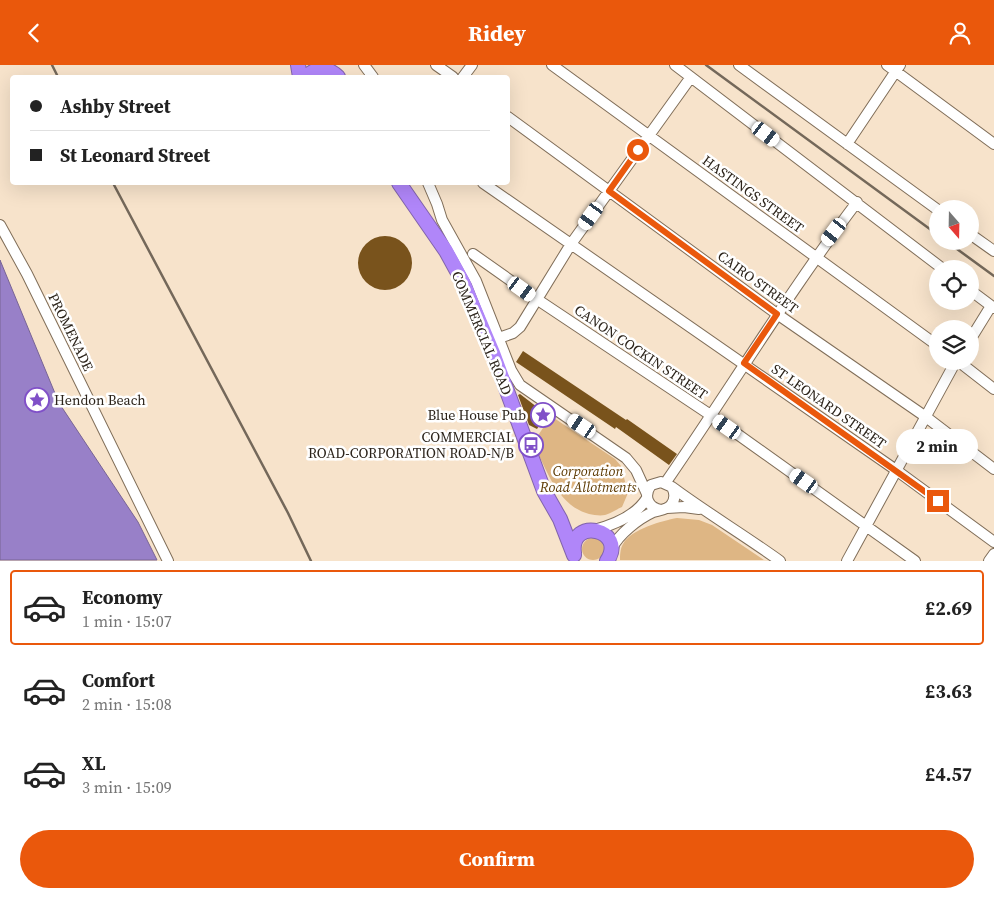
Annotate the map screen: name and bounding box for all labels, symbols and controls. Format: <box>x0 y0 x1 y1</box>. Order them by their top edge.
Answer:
text: Ridey <box>468 18 526 48</box>
icon: back <box>20 19 48 47</box>
icon: person <box>946 19 974 47</box>
text: Ashby Street <box>60 93 170 119</box>
car <box>749 119 782 149</box>
route start <box>627 139 649 161</box>
text: St Leonard Street <box>60 142 210 168</box>
street label: HASTINGS STREET <box>698 150 808 238</box>
car <box>576 199 605 233</box>
north arrow <box>929 200 979 250</box>
map controls <box>929 200 979 370</box>
car <box>818 216 849 248</box>
street label: CAIRO STREET <box>714 246 803 318</box>
button: locate <box>929 260 979 310</box>
street label: COMMERCIAL ROAD <box>447 268 517 398</box>
car <box>505 274 538 304</box>
street label: PROMENADE <box>43 290 99 374</box>
street label: CANON COCKIN STREET <box>570 300 712 404</box>
button: layers <box>929 320 979 370</box>
street label: ST LEONARD STREET <box>768 359 891 453</box>
place icon: Hendon Beach <box>24 387 50 413</box>
place label: Hendon Beach <box>54 390 146 410</box>
place icon: Blue House Pub <box>530 402 556 428</box>
place label: Blue House Pub <box>427 405 526 425</box>
car <box>565 411 598 441</box>
car <box>710 412 743 442</box>
place label: COMMERCIAL ROAD-CORPORATION ROAD-N/B <box>308 427 514 463</box>
callout: 2 min <box>897 429 979 463</box>
bus stop icon: COMMERCIAL ROAD-CORPORATION ROAD-N/B <box>518 432 544 458</box>
text: 2 min <box>916 435 958 457</box>
park label: Corporation Road Allotments <box>539 461 637 497</box>
car <box>787 466 820 496</box>
route end <box>927 490 949 512</box>
text: Economy <box>82 584 163 610</box>
icon: car <box>22 585 67 630</box>
text: £2.69 <box>925 595 972 621</box>
text: 1 min · 15:07 <box>82 610 172 632</box>
text: Comfort <box>82 667 155 693</box>
icon: car <box>22 668 67 713</box>
text: £3.63 <box>925 678 972 704</box>
text: 2 min · 15:08 <box>82 693 172 715</box>
text: XL <box>82 750 105 776</box>
icon: car <box>22 751 67 796</box>
text: £4.57 <box>925 761 972 787</box>
text: 3 min · 15:09 <box>82 776 172 798</box>
button: Confirm <box>20 830 974 888</box>

